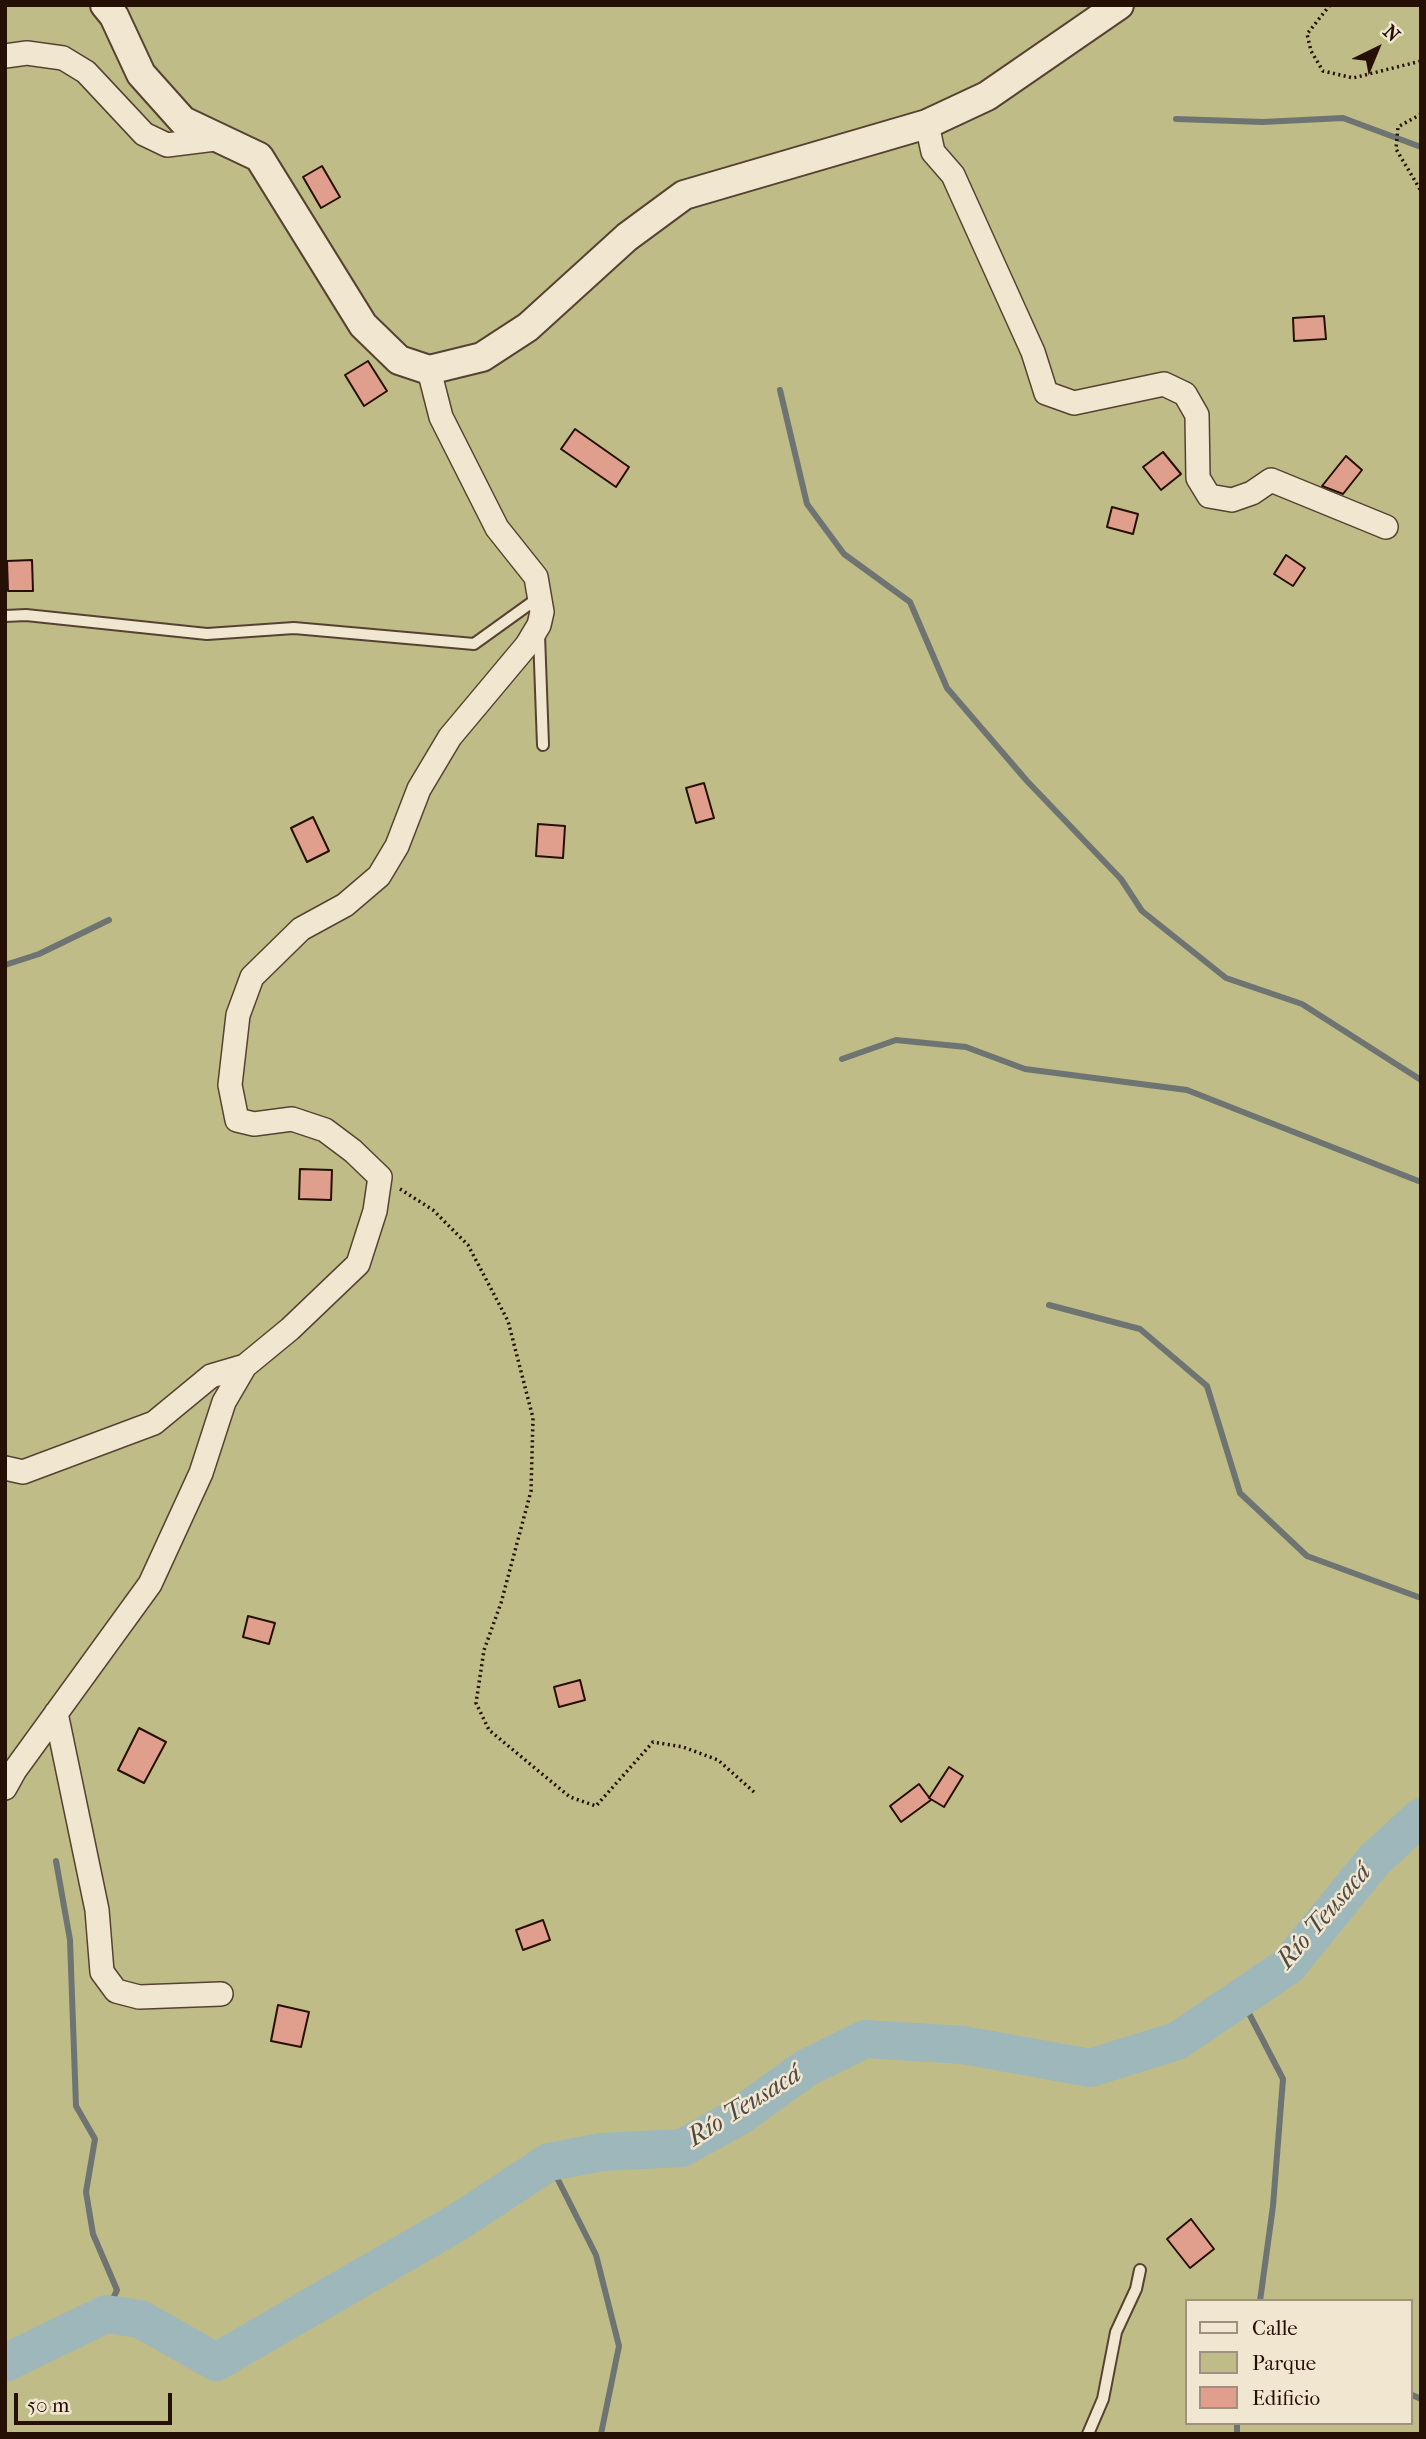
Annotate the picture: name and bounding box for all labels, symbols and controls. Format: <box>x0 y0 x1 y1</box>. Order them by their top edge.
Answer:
north arrow <box>1342 14 1412 84</box>
text: N <box>1379 21 1404 47</box>
water label: Río Teusacá <box>1271 1858 1379 1976</box>
water label: Río Teusacá <box>682 2060 808 2154</box>
legend <box>1184 2299 1412 2425</box>
text: Calle <box>1252 2316 1298 2340</box>
text: Parque <box>1252 2351 1316 2375</box>
scale bar <box>18 2380 175 2424</box>
text: Edificio <box>1252 2386 1320 2410</box>
text: 50 m <box>27 2393 70 2417</box>

